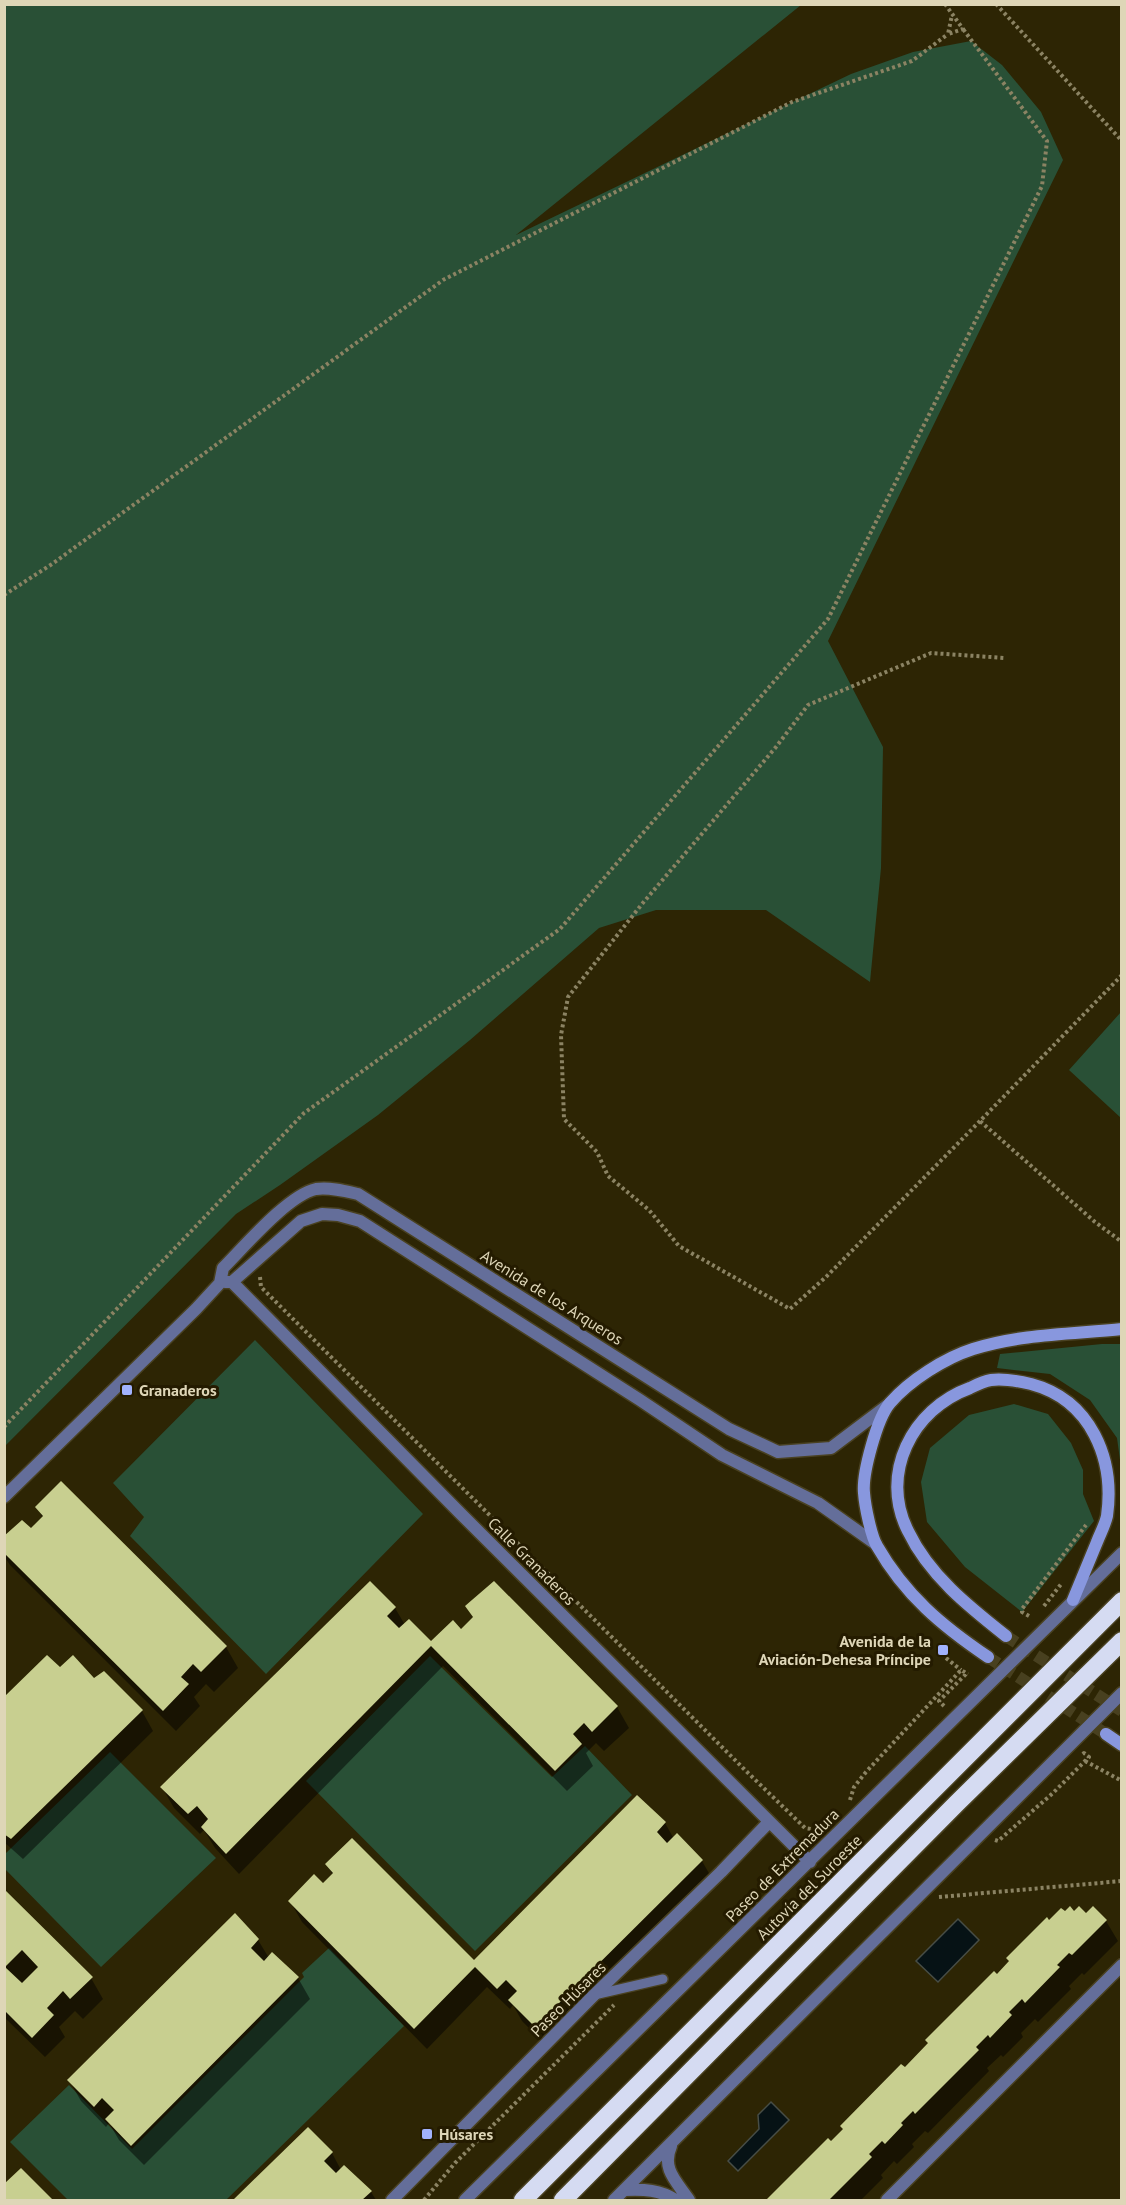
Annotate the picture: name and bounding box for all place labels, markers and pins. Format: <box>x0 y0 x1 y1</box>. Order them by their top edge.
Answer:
place label: Granaderos <box>139 1380 217 1400</box>
marker: Granaderos <box>120 1383 134 1397</box>
place label: Avenida de la Aviación-Dehesa Príncipe <box>759 1631 931 1669</box>
marker: Avenida de la Aviación-Dehesa Príncipe <box>936 1643 950 1657</box>
place label: Húsares <box>439 2124 493 2144</box>
marker: Húsares <box>420 2127 434 2141</box>

